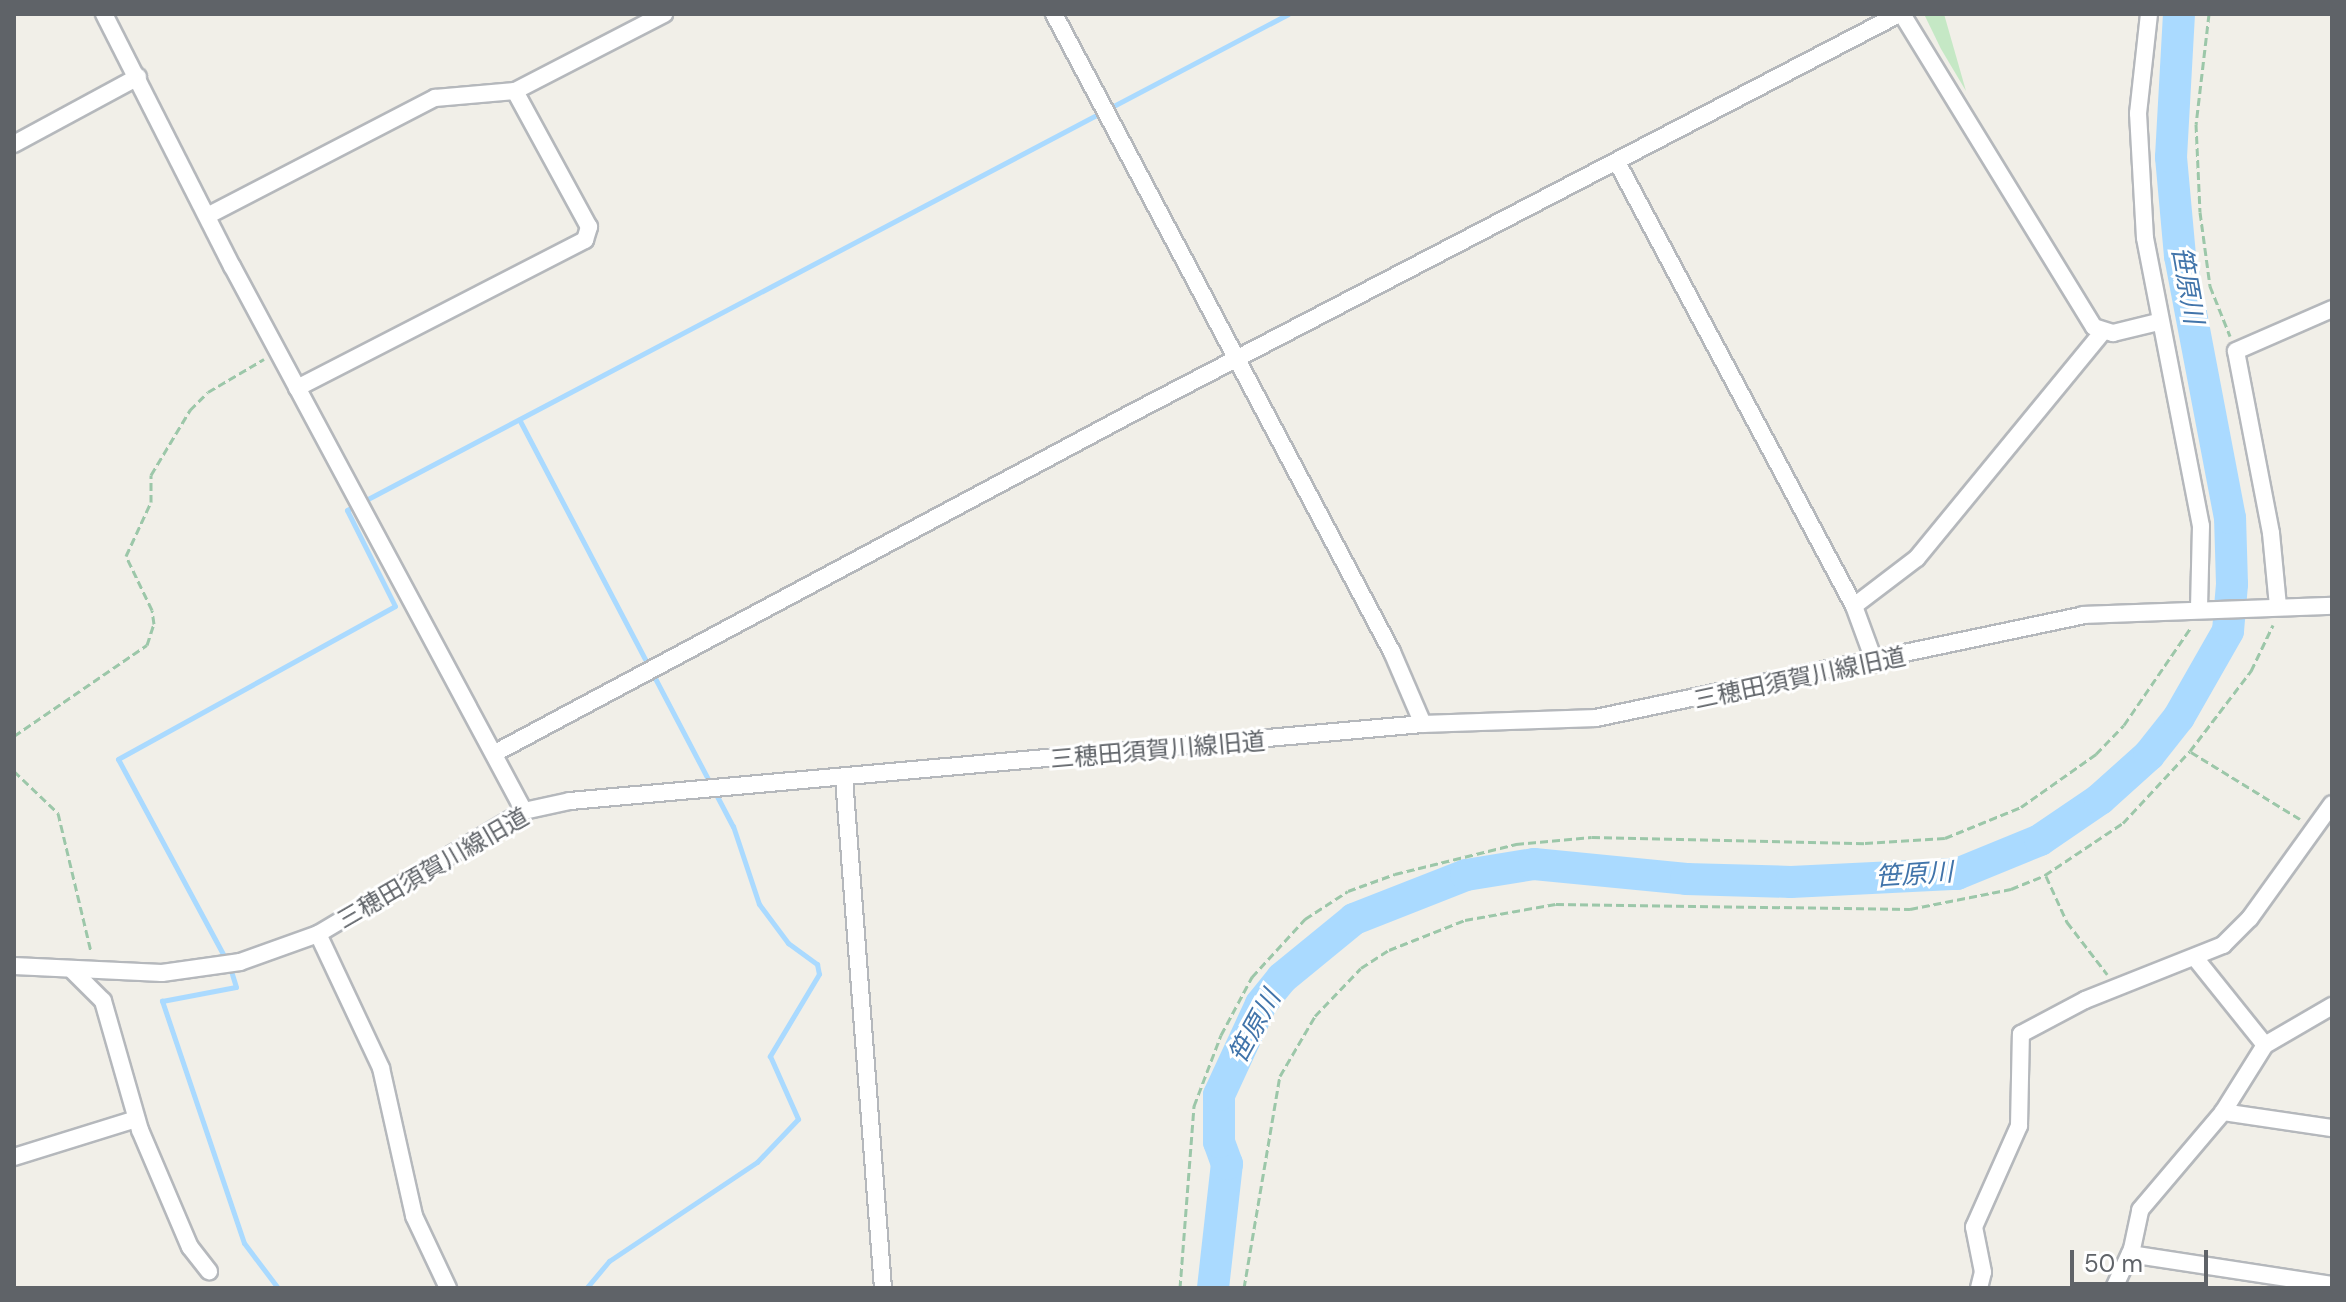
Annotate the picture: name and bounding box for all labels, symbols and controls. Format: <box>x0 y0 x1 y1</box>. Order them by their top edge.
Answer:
water label: 笹原川 <box>2165 244 2209 326</box>
street label: 三穂田須賀川線旧道 <box>1691 641 1909 715</box>
street label: 三穂田須賀川線旧道 <box>1049 726 1267 774</box>
street label: 三穂田須賀川線旧道 <box>332 802 534 934</box>
water label: 笹原川 <box>1874 857 1954 893</box>
water label: 笹原川 <box>1222 985 1288 1069</box>
scale bar <box>2074 1234 2212 1284</box>
text: 50 m <box>2084 1248 2143 1279</box>

